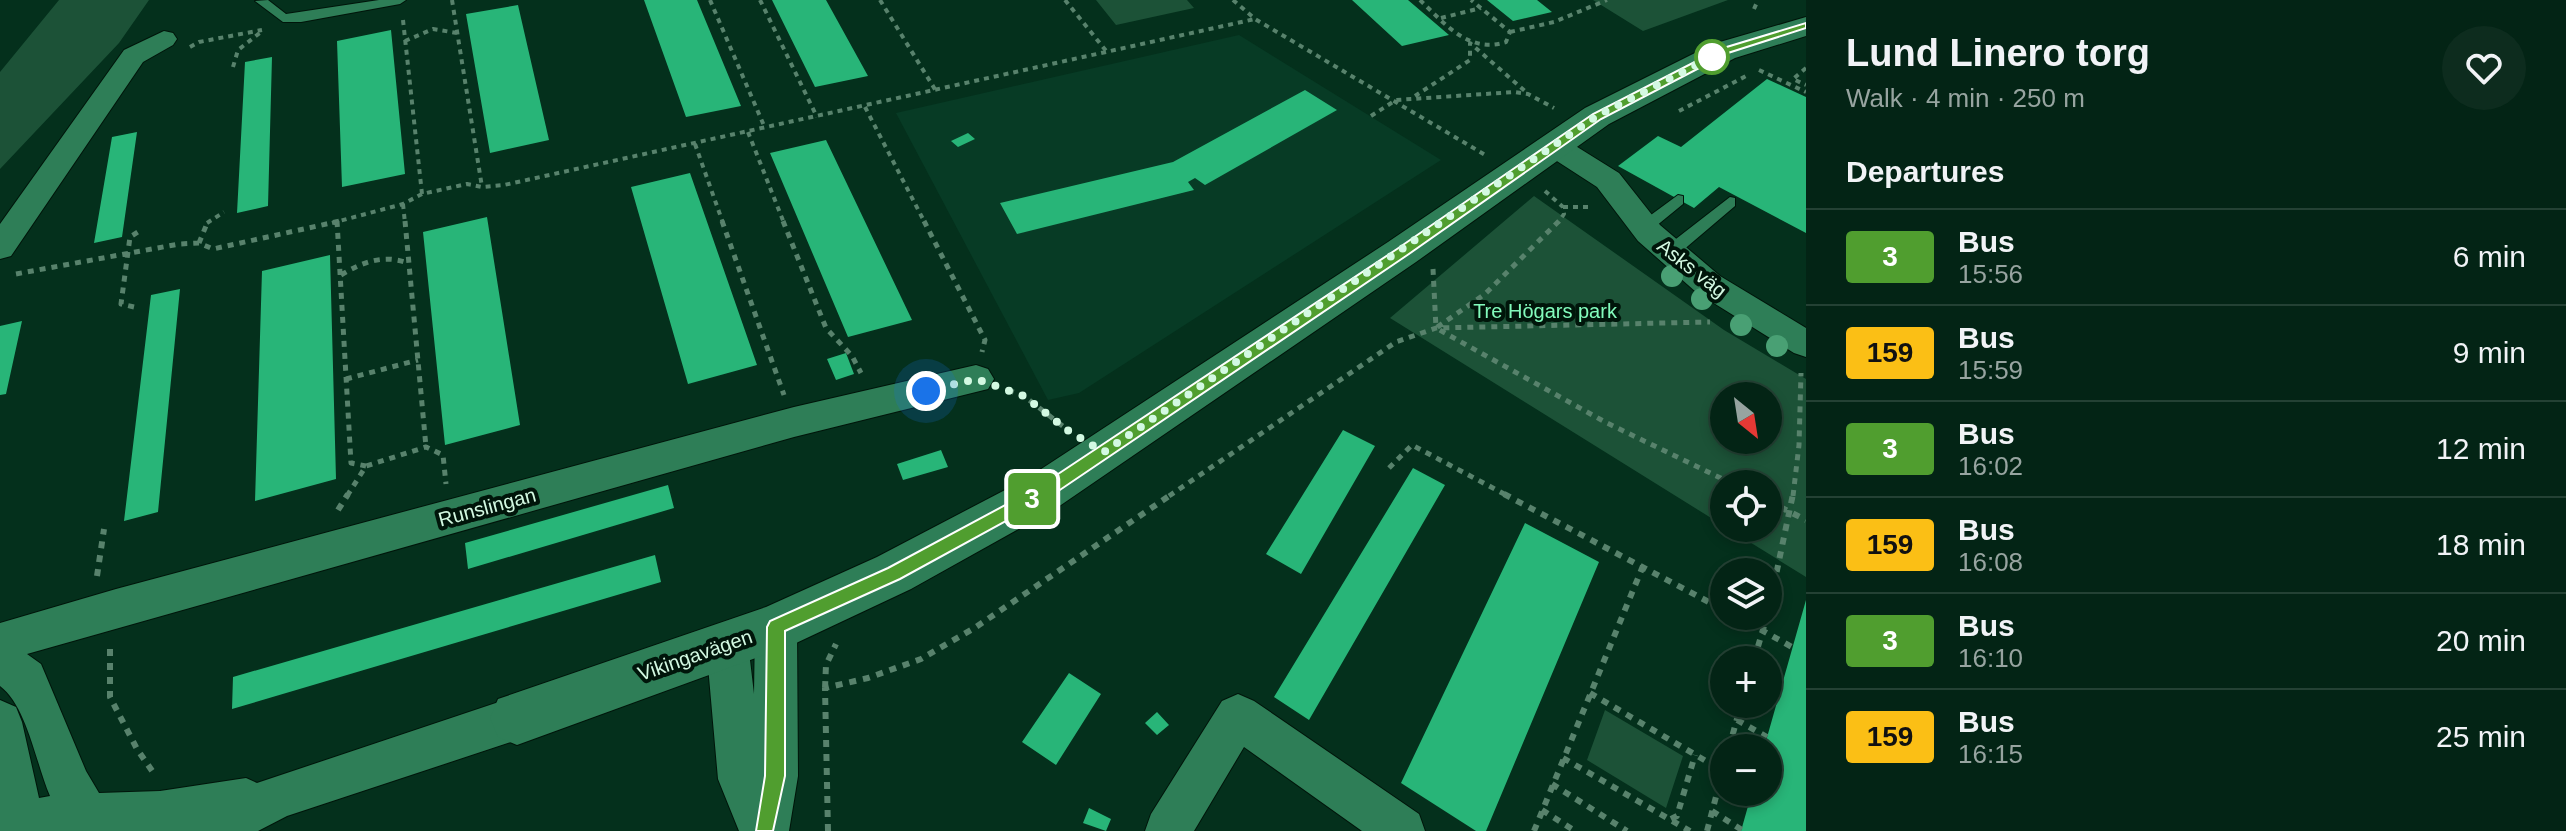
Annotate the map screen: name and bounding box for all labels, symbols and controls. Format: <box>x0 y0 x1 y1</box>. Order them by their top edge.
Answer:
button: heart <box>2442 26 2526 110</box>
text: Lund Linero torg <box>1846 32 2150 74</box>
unlabelled marker <box>1695 40 1729 74</box>
text: Walk · 4 min · 250 m <box>1846 83 2085 113</box>
text: Departures <box>1846 155 2004 188</box>
text: Bus <box>1958 225 2015 258</box>
street label: Asks väg <box>1653 234 1731 302</box>
text: 6 min <box>2453 240 2526 273</box>
text: 3 <box>1882 241 1898 272</box>
text: 15:56 <box>1958 259 2023 289</box>
park label: Tre Högars park <box>1473 300 1618 322</box>
text: Bus <box>1958 321 2015 354</box>
text: 9 min <box>2453 336 2526 369</box>
text: 159 <box>1867 337 1913 368</box>
text: 15:59 <box>1958 355 2023 385</box>
your location <box>906 371 946 411</box>
north arrow <box>1710 382 1782 454</box>
map controls <box>1710 382 1782 806</box>
text: Bus <box>1958 417 2015 450</box>
text: 12 min <box>2436 432 2526 465</box>
text: 3 <box>1882 433 1898 464</box>
text: 16:02 <box>1958 451 2023 481</box>
button: locate <box>1710 470 1782 542</box>
line badge: 3 <box>1006 473 1058 525</box>
street label: Runslingan <box>436 483 538 531</box>
text: 3 <box>1024 483 1040 514</box>
text: Bus <box>1958 513 2015 546</box>
text: 18 min <box>2436 528 2526 561</box>
text: 159 <box>1867 529 1913 560</box>
text: 16:08 <box>1958 547 2023 577</box>
button: layers <box>1710 558 1782 630</box>
text: Bus <box>1958 609 2015 642</box>
text: 20 min <box>2436 624 2526 657</box>
street label: Vikingavägen <box>635 625 755 685</box>
text: 3 <box>1882 625 1898 656</box>
text: 16:10 <box>1958 643 2023 673</box>
button: + <box>1710 646 1782 718</box>
text: Bus <box>1958 705 2015 738</box>
text: 25 min <box>2436 720 2526 753</box>
text: 159 <box>1867 721 1913 752</box>
button: − <box>1710 734 1782 806</box>
text: 16:15 <box>1958 739 2023 769</box>

